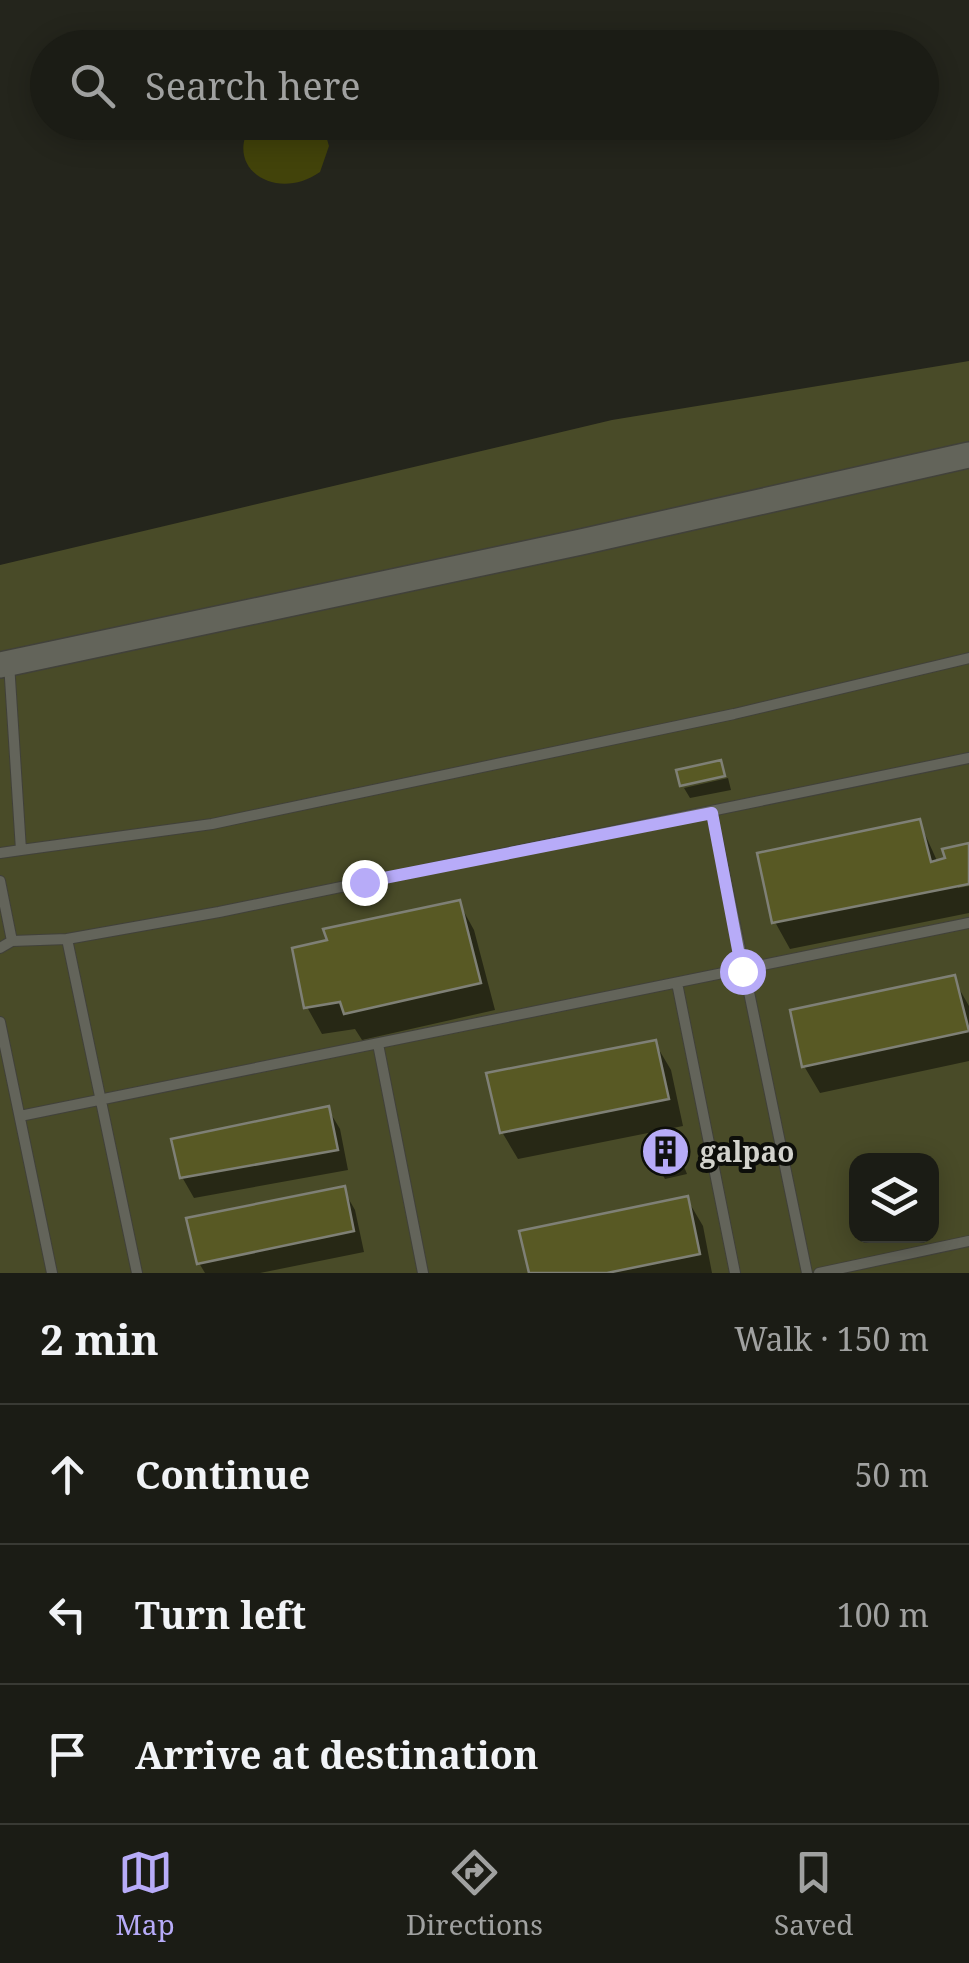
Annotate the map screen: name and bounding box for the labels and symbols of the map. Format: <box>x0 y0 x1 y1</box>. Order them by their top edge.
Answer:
route end <box>342 860 388 906</box>
route start <box>720 949 766 995</box>
building icon: galpao <box>639 1125 691 1177</box>
place label: galpao <box>700 1132 794 1170</box>

